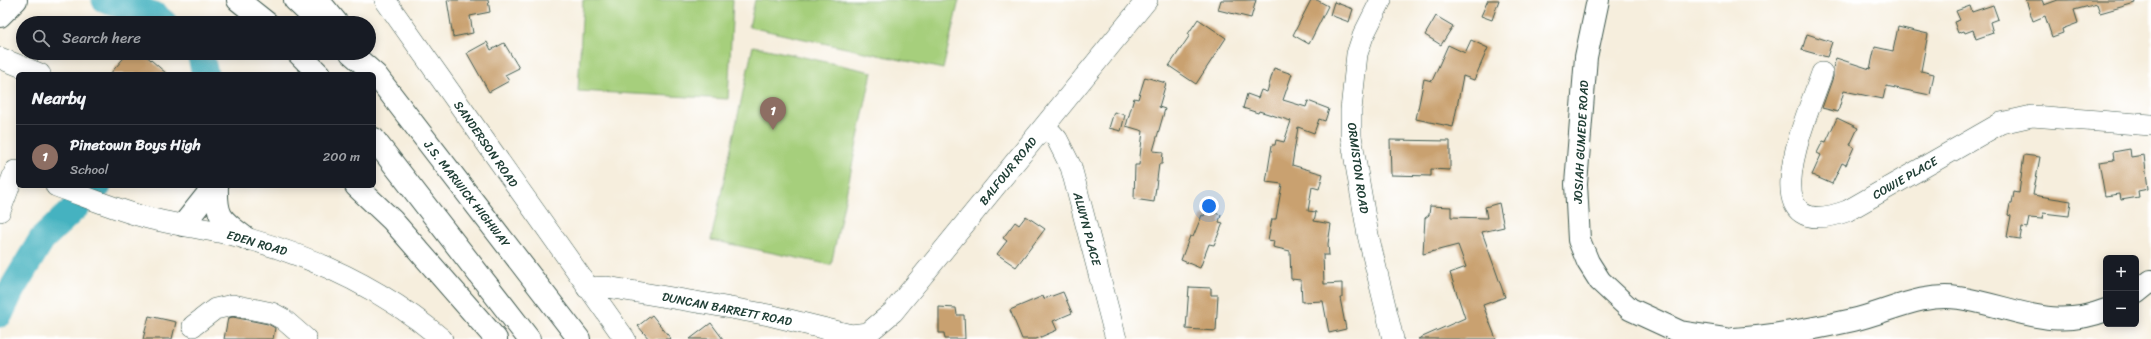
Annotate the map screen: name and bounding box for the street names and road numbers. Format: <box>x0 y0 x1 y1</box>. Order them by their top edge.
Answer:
street label: JOSIAH GUMEDE ROAD <box>1567 79 1595 205</box>
street label: SANDERSON ROAD <box>448 96 525 193</box>
street label: ORMISTON ROAD <box>1341 121 1375 216</box>
street label: BALFOUR ROAD <box>973 132 1043 210</box>
street label: J.S. MARWICK HIGHWAY <box>417 135 516 253</box>
street label: COWIE PLACE <box>1868 150 1943 206</box>
street label: ALWYN PLACE <box>1066 189 1108 270</box>
street label: EDEN ROAD <box>224 224 291 262</box>
street label: DUNCAN BARRETT ROAD <box>660 286 795 333</box>

